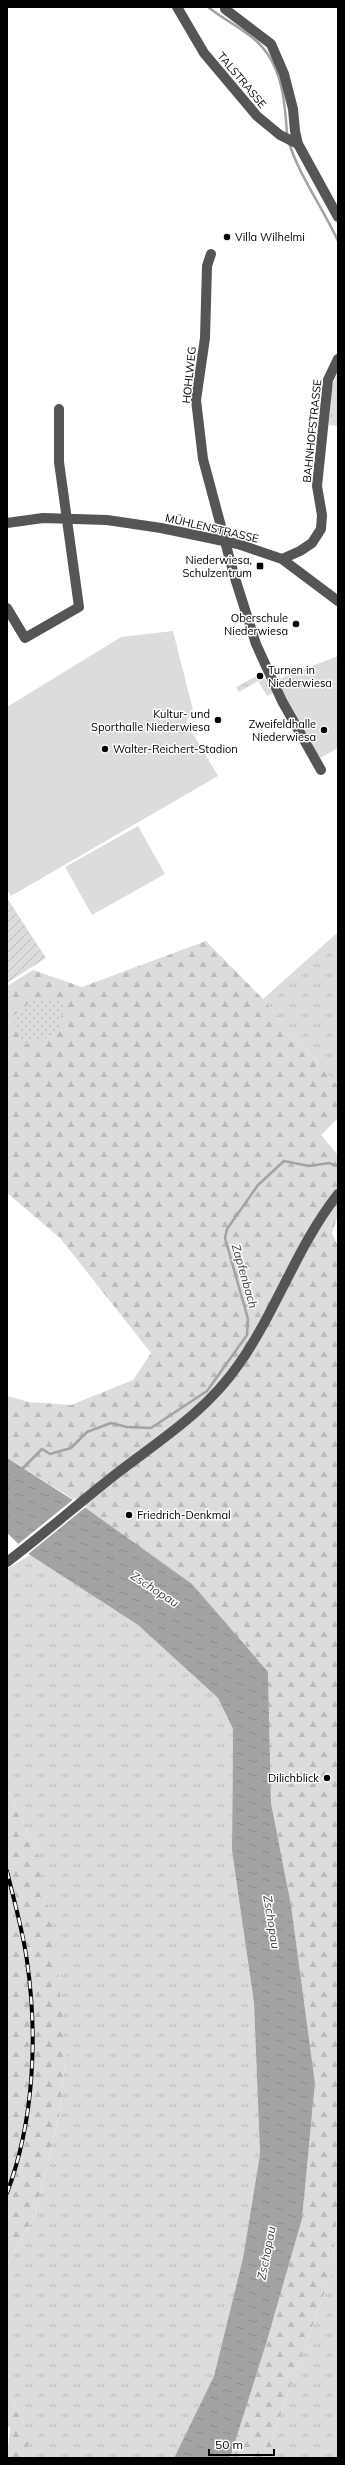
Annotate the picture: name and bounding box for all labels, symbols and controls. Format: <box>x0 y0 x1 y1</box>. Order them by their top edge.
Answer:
street label: TALSTRASSE <box>215 49 269 111</box>
place label: Villa Wilhelmi <box>235 230 305 244</box>
marker: Villa Wilhelmi <box>222 232 232 242</box>
street label: HOHLWEG <box>179 346 199 404</box>
street label: BAHNHOFSTRASSE <box>300 379 324 483</box>
street label: MÜHLENSTRASSE <box>164 510 260 546</box>
place label: Niederwiesa, Schulzentrum <box>182 553 252 580</box>
marker: Niederwiesa, Schulzentrum <box>255 561 265 571</box>
place label: Oberschule Niederwiesa <box>224 611 288 638</box>
marker: Oberschule Niederwiesa <box>291 619 301 629</box>
place label: Turnen in Niederwiesa <box>268 663 332 690</box>
marker: Turnen in Niederwiesa <box>255 671 265 681</box>
place label: Kultur- und Sporthalle Niederwiesa <box>91 707 210 734</box>
marker: Kultur- und Sporthalle Niederwiesa <box>213 715 223 725</box>
place label: Zweifeldhalle Niederwiesa <box>249 717 316 744</box>
marker: Zweifeldhalle Niederwiesa <box>319 725 329 735</box>
place label: Walter-Reichert-Stadion <box>113 742 238 756</box>
marker: Walter-Reichert-Stadion <box>100 744 110 754</box>
water label: Zapfenbach <box>229 1242 261 1310</box>
place label: Friedrich-Denkmal <box>137 1508 231 1522</box>
marker: Friedrich-Denkmal <box>124 1510 134 1520</box>
water label: Zschopau <box>128 1568 182 1610</box>
place label: Dilichblick <box>268 1771 319 1785</box>
marker: Dilichblick <box>322 1773 332 1783</box>
water label: Zschopau <box>260 1894 284 1950</box>
water label: Zschopau <box>253 2225 279 2281</box>
scale bar <box>209 2431 274 2457</box>
text: 50 m <box>215 2437 243 2452</box>

